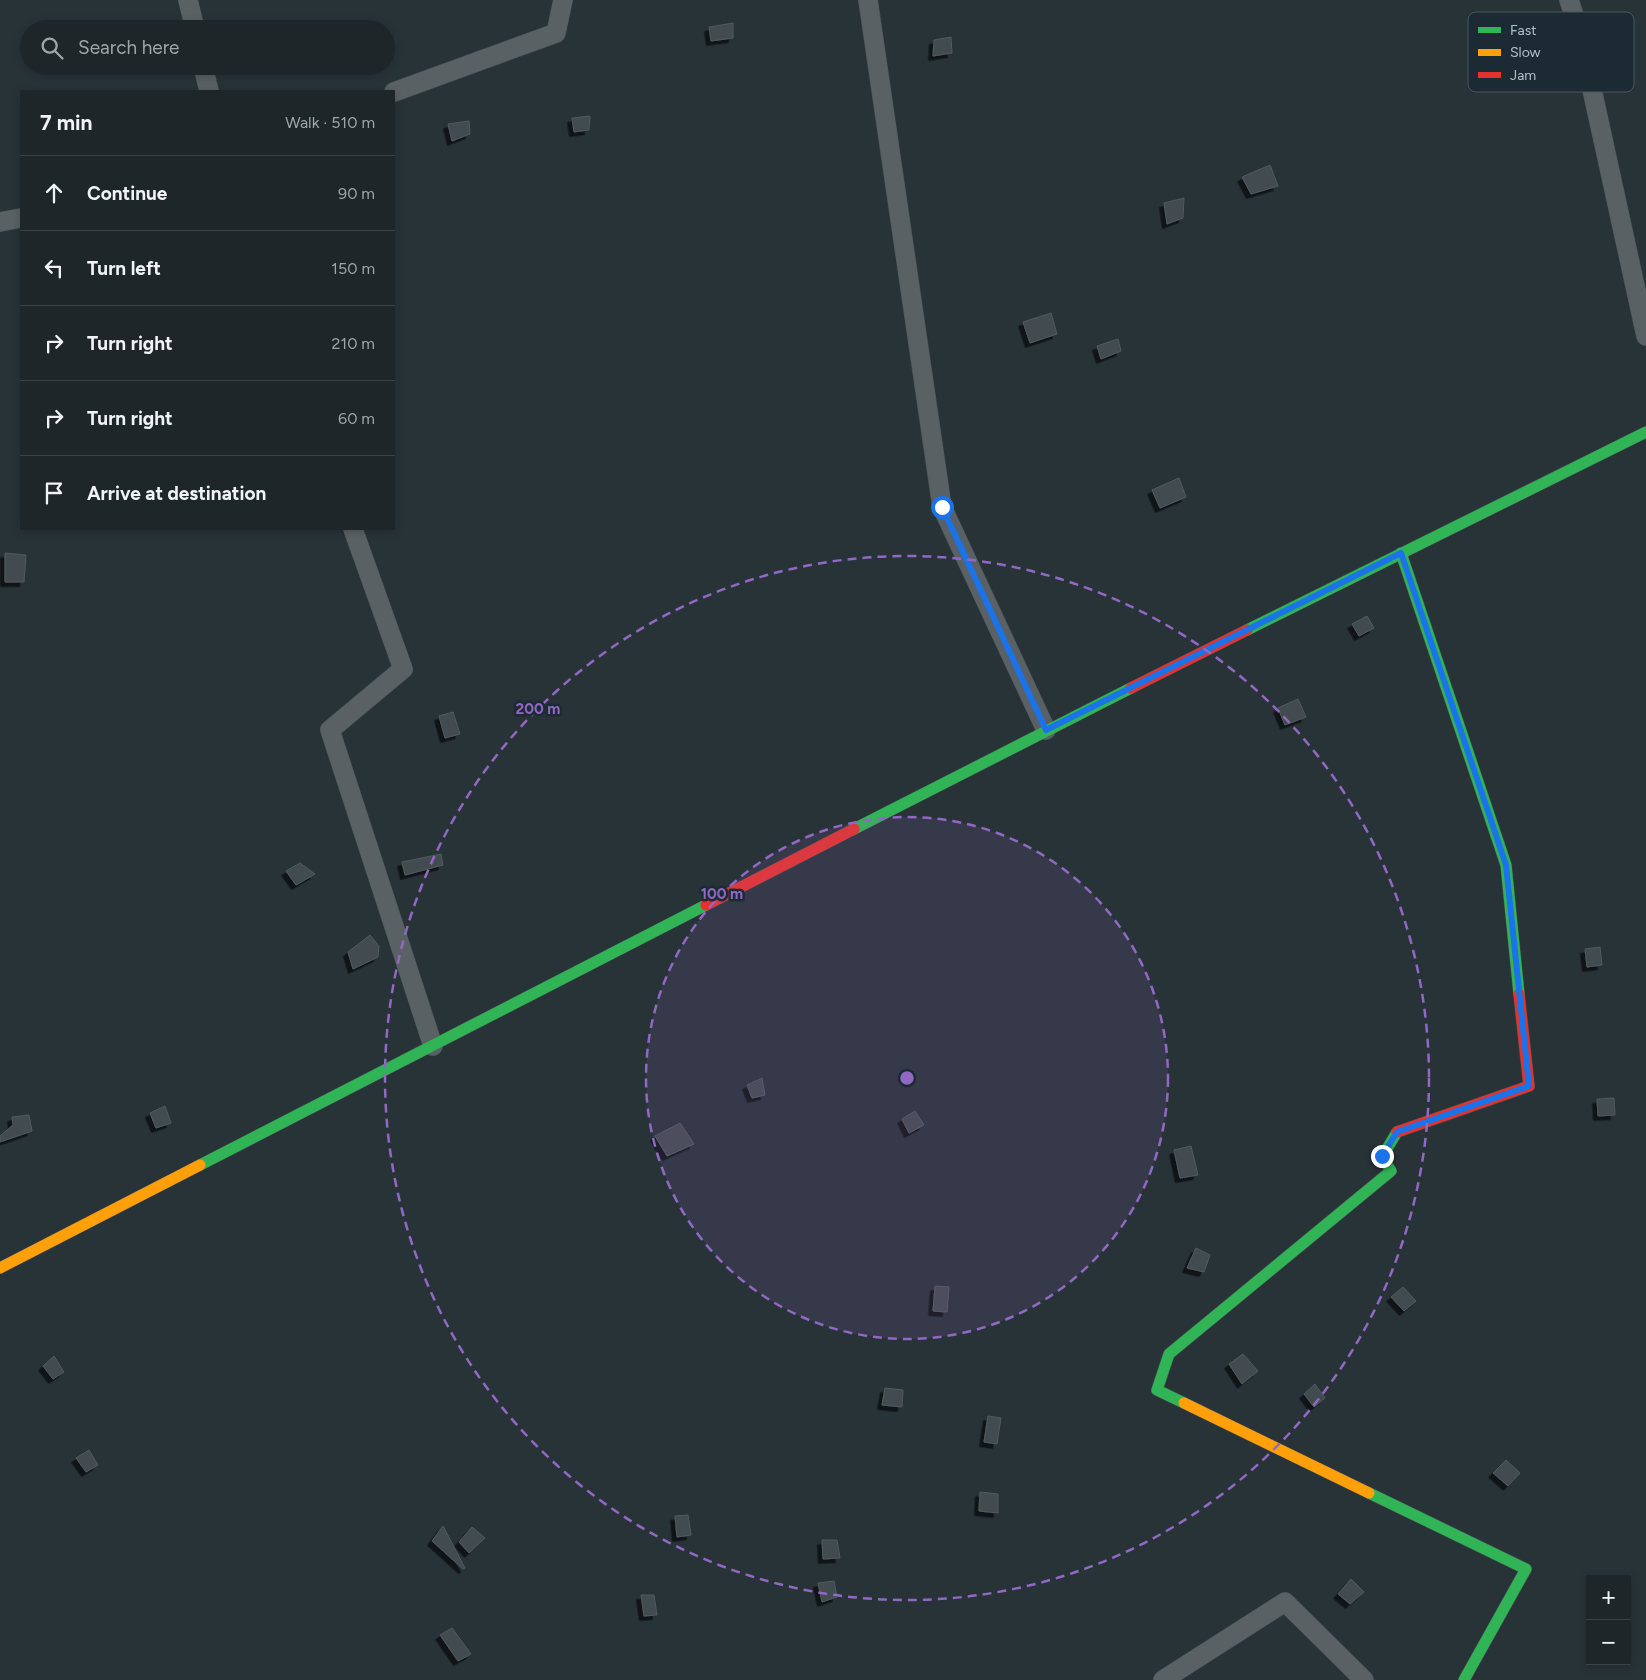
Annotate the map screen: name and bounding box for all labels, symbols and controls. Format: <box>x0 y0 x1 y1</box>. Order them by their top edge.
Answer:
legend <box>1468 12 1634 92</box>
search box <box>20 20 395 75</box>
text: Fast <box>1510 22 1536 39</box>
icon: search <box>38 34 66 62</box>
text: Search here <box>78 36 180 59</box>
text: Slow <box>1510 44 1541 61</box>
text: Jam <box>1510 67 1536 84</box>
text: 7 min <box>40 110 92 135</box>
text: Walk · 510 m <box>285 113 375 132</box>
icon: ahead <box>40 179 68 207</box>
text: Continue <box>87 182 167 205</box>
text: 90 m <box>338 184 375 203</box>
icon: left <box>40 254 68 282</box>
text: Turn left <box>87 257 161 280</box>
text: 150 m <box>331 259 375 278</box>
icon: right <box>40 329 68 357</box>
text: Turn right <box>87 332 173 355</box>
text: 210 m <box>332 334 375 353</box>
icon: right <box>40 404 68 432</box>
text: Turn right <box>87 407 173 430</box>
text: 60 m <box>338 409 375 428</box>
icon: arrive <box>40 479 68 507</box>
text: Arrive at destination <box>87 482 266 505</box>
route start <box>931 496 954 519</box>
text: 200 m <box>516 700 560 718</box>
text: 100 m <box>701 885 743 903</box>
centre of rings <box>898 1069 916 1087</box>
route end <box>1371 1145 1394 1168</box>
map controls <box>1586 1575 1631 1665</box>
button: + <box>1586 1575 1631 1620</box>
button: − <box>1586 1620 1631 1665</box>

